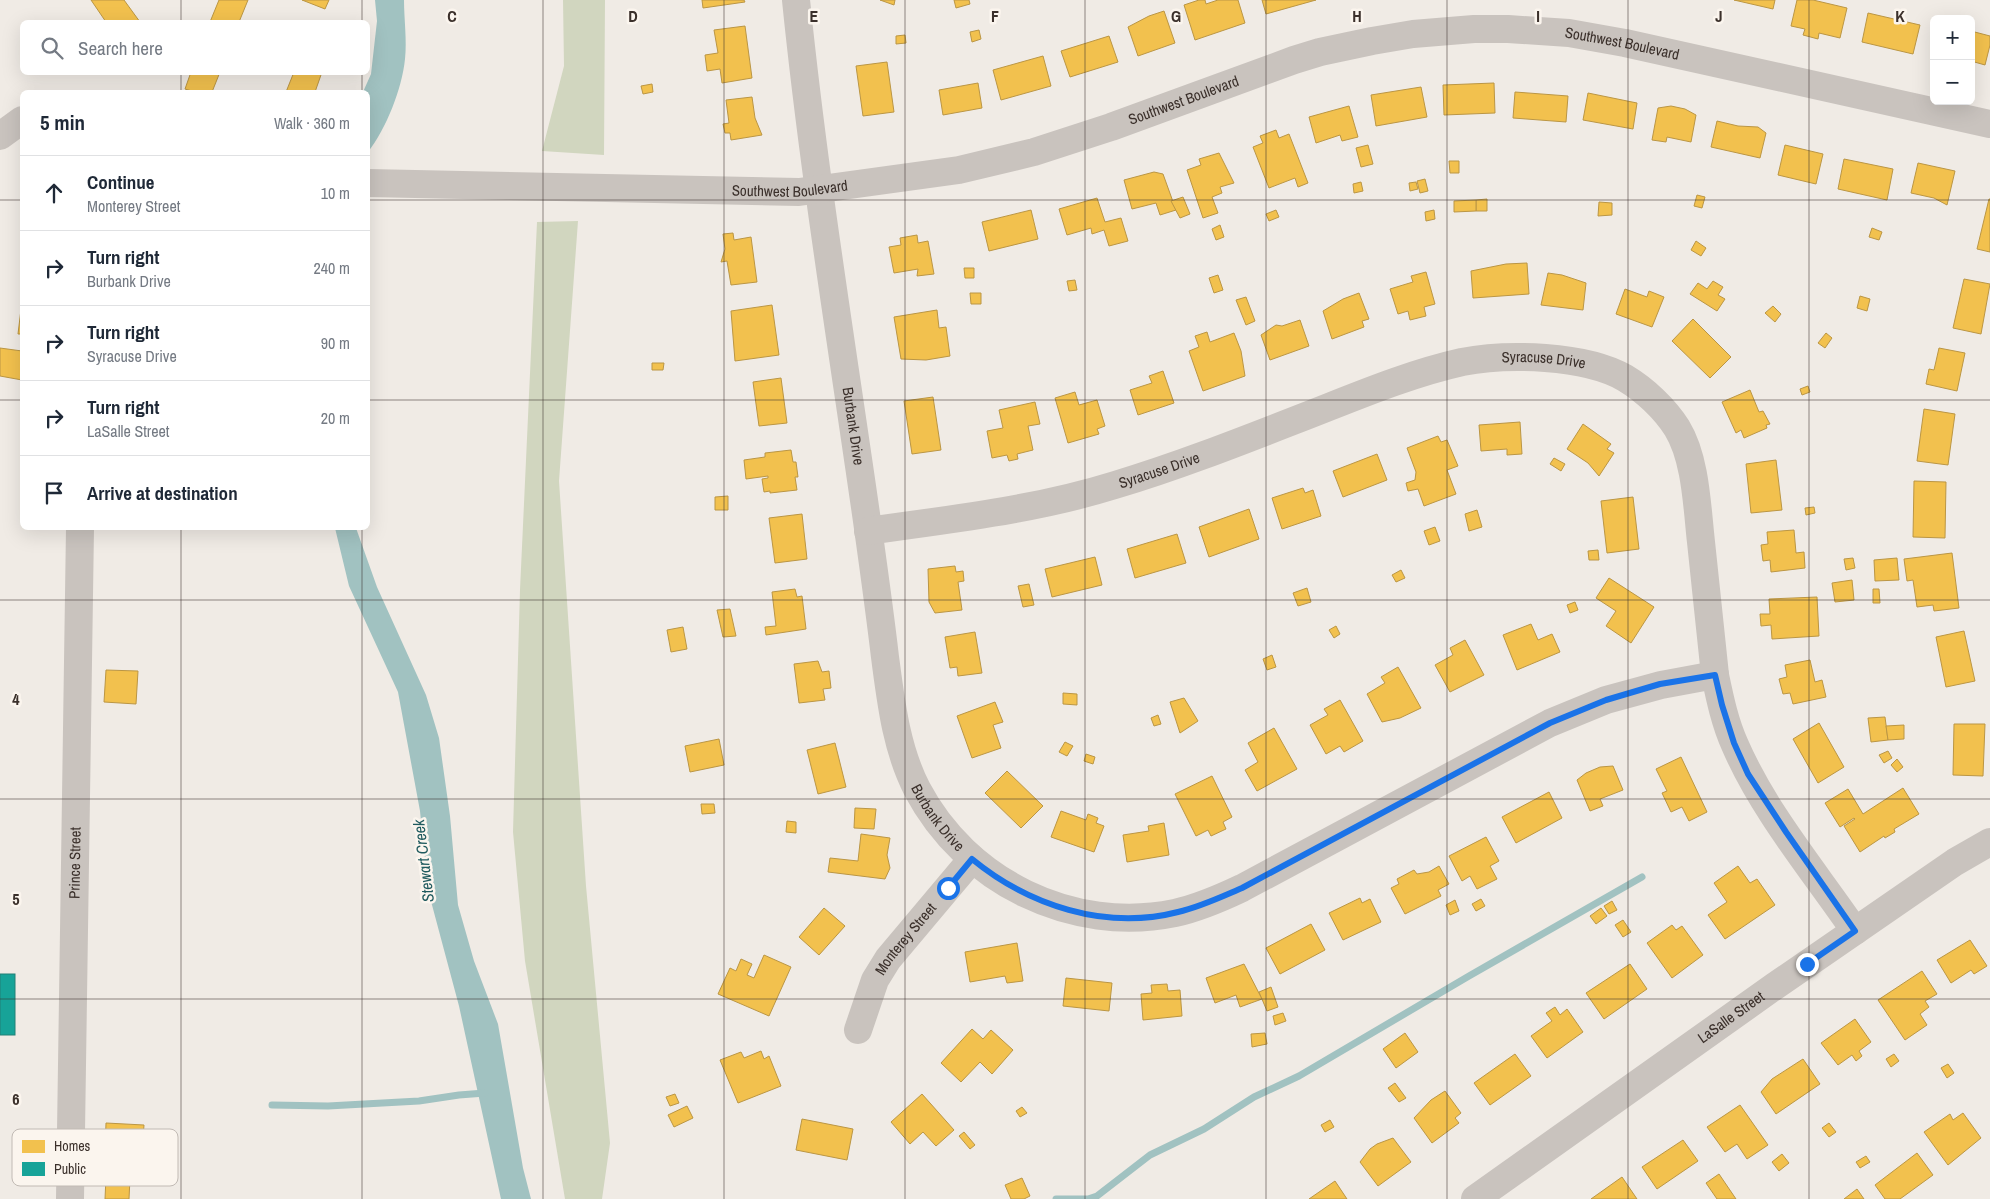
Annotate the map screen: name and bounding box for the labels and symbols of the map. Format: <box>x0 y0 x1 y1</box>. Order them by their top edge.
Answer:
text: C <box>447 5 457 27</box>
text: D <box>628 5 638 27</box>
text: E <box>810 5 819 27</box>
text: F <box>991 5 999 27</box>
text: G <box>1171 5 1181 27</box>
text: H <box>1352 5 1362 27</box>
text: I <box>1536 5 1540 27</box>
text: J <box>1715 5 1723 27</box>
text: K <box>1895 5 1905 27</box>
street label: Southwest Boulevard <box>1563 21 1682 65</box>
street label: Southwest Boulevard <box>1125 70 1242 130</box>
street label: Southwest Boulevard <box>732 174 849 202</box>
street label: Syracuse Drive <box>1501 346 1588 374</box>
street label: Burbank Drive <box>838 386 870 467</box>
street label: Syracuse Drive <box>1116 446 1202 493</box>
text: 4 <box>12 688 20 710</box>
street label: Burbank Drive <box>906 780 969 856</box>
water label: Stewart Creek <box>407 818 439 904</box>
street label: Prince Street <box>63 826 86 899</box>
route start <box>937 877 960 900</box>
text: 5 <box>12 888 20 910</box>
street label: Monterey Street <box>870 898 941 979</box>
route end <box>1796 953 1819 976</box>
street label: LaSalle Street <box>1693 986 1769 1048</box>
text: 6 <box>12 1088 20 1110</box>
legend <box>12 1129 178 1186</box>
text: Homes <box>54 1137 91 1155</box>
text: Public <box>54 1160 86 1178</box>

